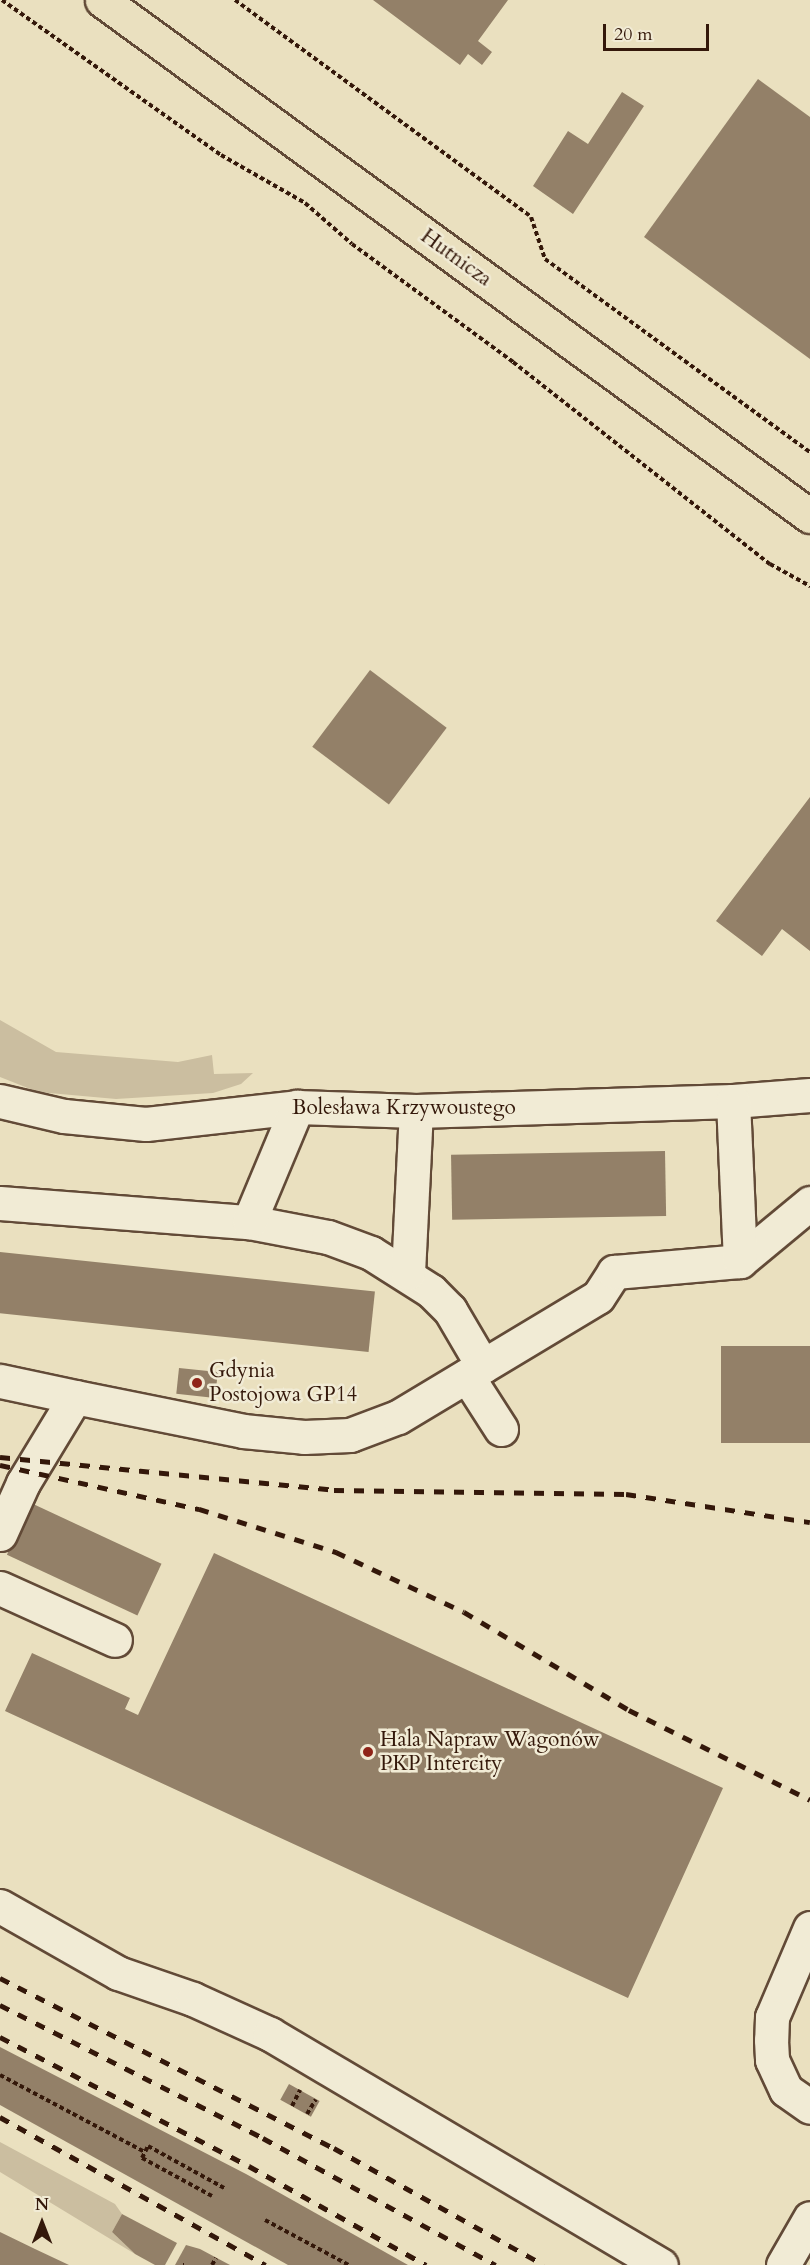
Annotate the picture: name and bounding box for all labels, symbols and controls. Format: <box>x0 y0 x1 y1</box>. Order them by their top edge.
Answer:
scale bar <box>606 12 712 50</box>
text: 20 m <box>614 22 653 47</box>
street label: Hutnicza <box>416 224 496 292</box>
street label: Bolesława Krzywoustego <box>292 1095 516 1121</box>
place label: Gdynia Postojowa GP14 <box>209 1358 357 1408</box>
marker: Gdynia Postojowa GP14 <box>190 1376 204 1390</box>
place label: Hala Napraw Wagonów PKP Intercity <box>380 1727 600 1777</box>
marker: Hala Napraw Wagonów PKP Intercity <box>361 1745 375 1759</box>
north arrow <box>12 2193 72 2253</box>
text: N <box>35 2194 49 2216</box>

